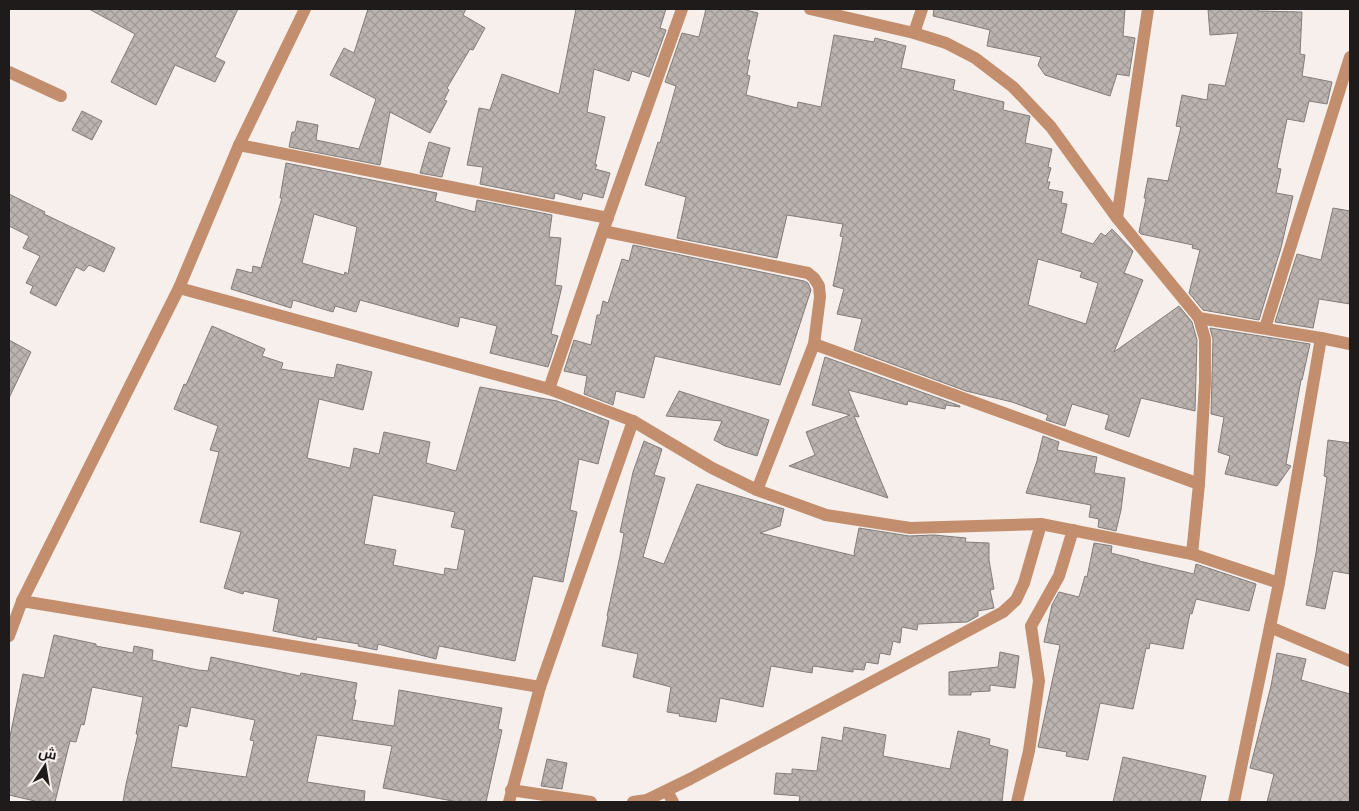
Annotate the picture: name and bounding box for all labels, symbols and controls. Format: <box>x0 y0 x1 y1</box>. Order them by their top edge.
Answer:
north arrow <box>20 741 70 791</box>
text: ش <box>37 743 58 764</box>

